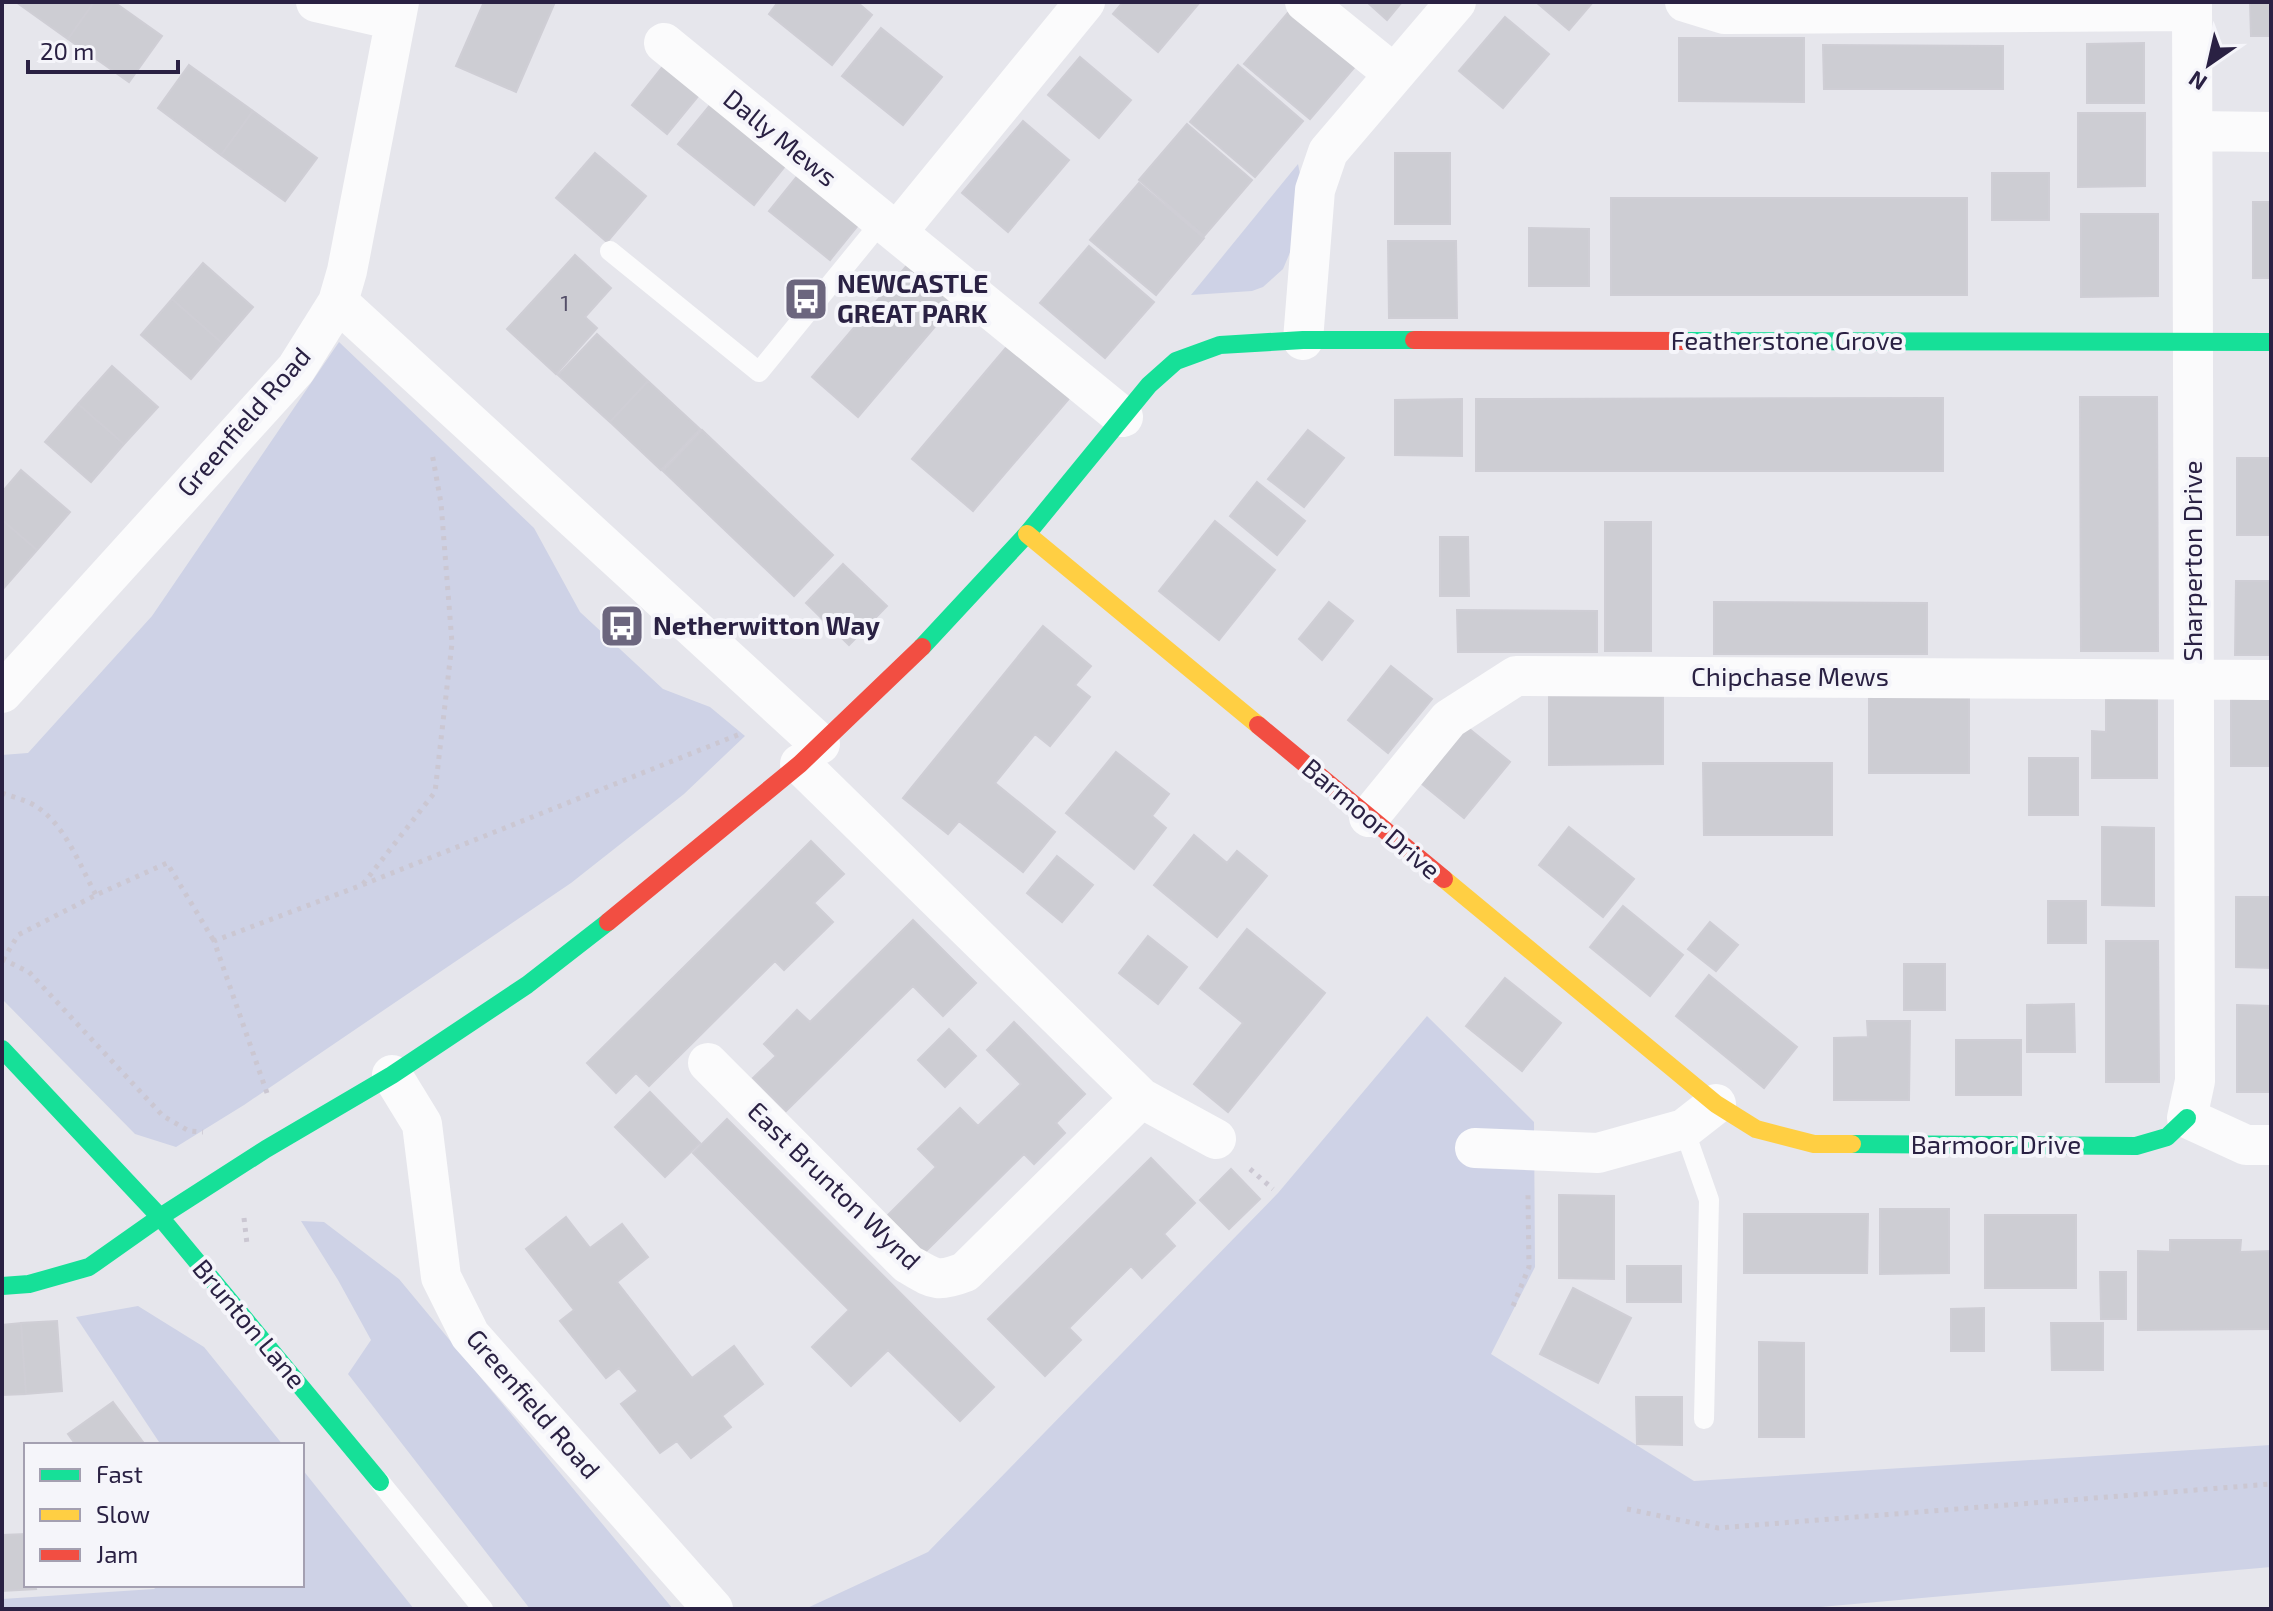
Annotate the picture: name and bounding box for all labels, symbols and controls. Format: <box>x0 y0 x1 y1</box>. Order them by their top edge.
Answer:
scale bar <box>28 24 178 74</box>
north arrow <box>2169 24 2249 104</box>
text: 20 m <box>40 36 94 65</box>
text: N <box>2183 66 2211 97</box>
street label: Dally Mews <box>718 82 844 192</box>
place label: NEWCASTLE GREAT PARK <box>837 267 988 328</box>
bus stop icon: NEWCASTLE GREAT PARK <box>782 275 830 323</box>
house number: 1 <box>561 289 569 315</box>
street label: Featherstone Grove <box>1671 324 1903 355</box>
street label: Greenfield Road <box>170 340 316 502</box>
street label: Sharperton Drive <box>2176 460 2207 662</box>
bus stop icon: Netherwitton Way <box>598 602 646 650</box>
place label: Netherwitton Way <box>653 609 880 641</box>
street label: Chipchase Mews <box>1691 660 1889 691</box>
street label: Barmoor Drive <box>1297 751 1447 885</box>
street label: East Brunton Wynd <box>742 1095 928 1275</box>
street label: Barmoor Drive <box>1911 1128 2081 1159</box>
street label: Brunton Lane <box>187 1252 313 1394</box>
street label: Greenfield Road <box>461 1322 607 1484</box>
legend <box>24 1443 304 1587</box>
text: Fast <box>96 1459 143 1488</box>
text: Slow <box>96 1499 150 1528</box>
text: Jam <box>96 1539 138 1568</box>

